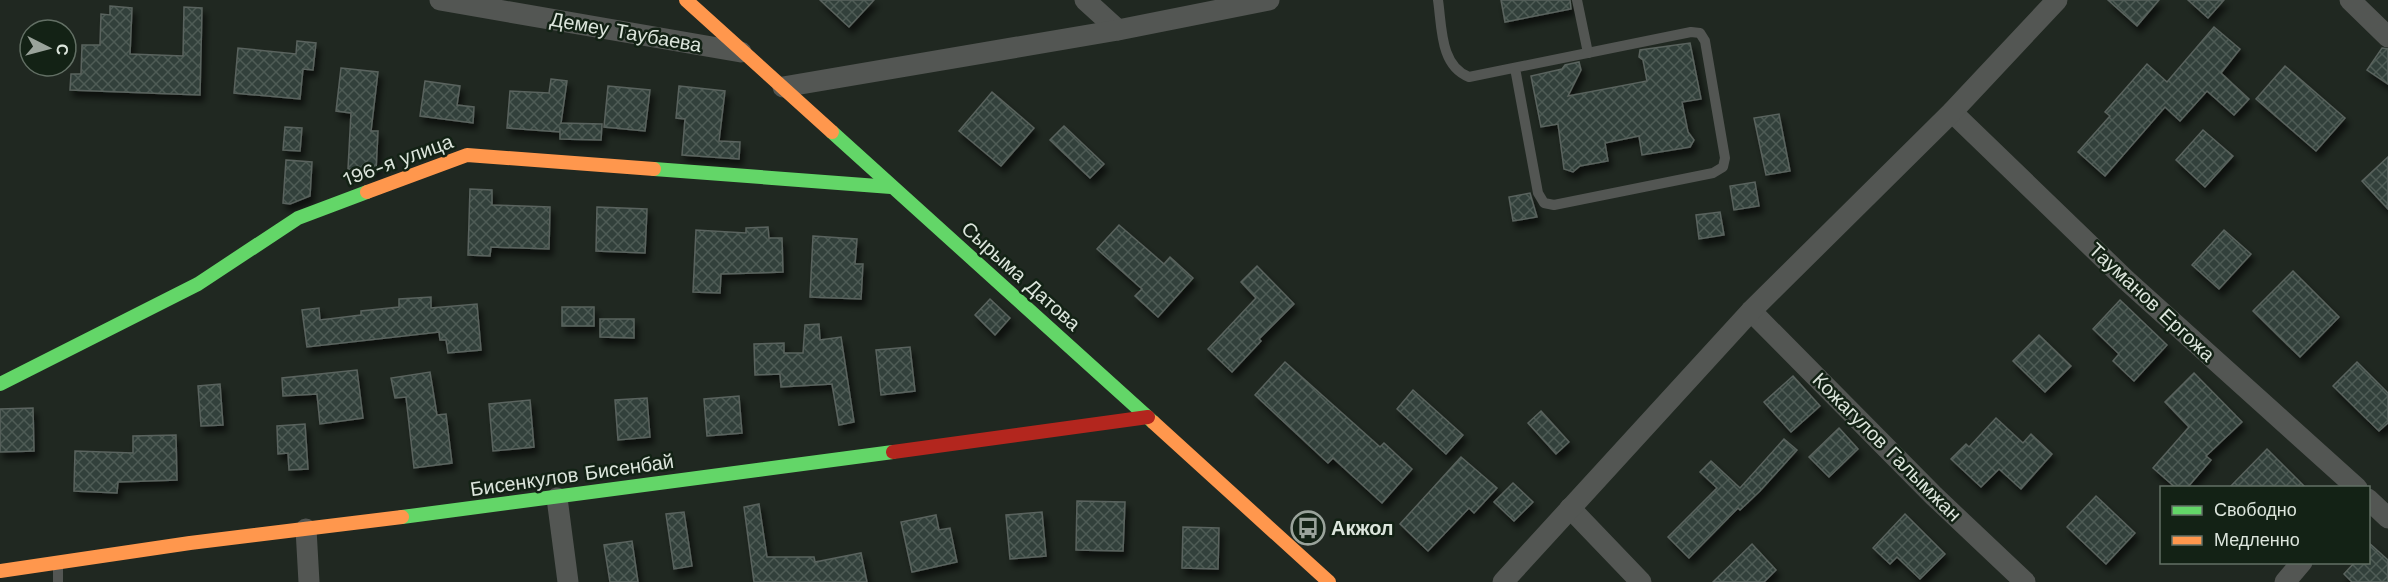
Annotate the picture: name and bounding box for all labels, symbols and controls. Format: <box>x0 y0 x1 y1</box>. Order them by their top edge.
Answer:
street label: Демеу Таубаева <box>548 7 704 57</box>
north arrow <box>18 18 78 78</box>
text: С <box>52 43 72 57</box>
street label: 196-я улица <box>340 129 457 191</box>
street label: Сырыма Датова <box>957 216 1086 336</box>
street label: Тауманов Ергожа <box>2084 238 2221 367</box>
street label: Кожагулов Галымжан <box>1808 368 1966 526</box>
street label: Бисенкулов Бисенбай <box>469 449 675 501</box>
legend <box>2160 486 2370 564</box>
text: Свободно <box>2214 499 2297 520</box>
bus stop icon: Акжол <box>1290 510 1326 546</box>
place label: Акжол <box>1331 516 1394 540</box>
text: Медленно <box>2214 529 2300 550</box>

